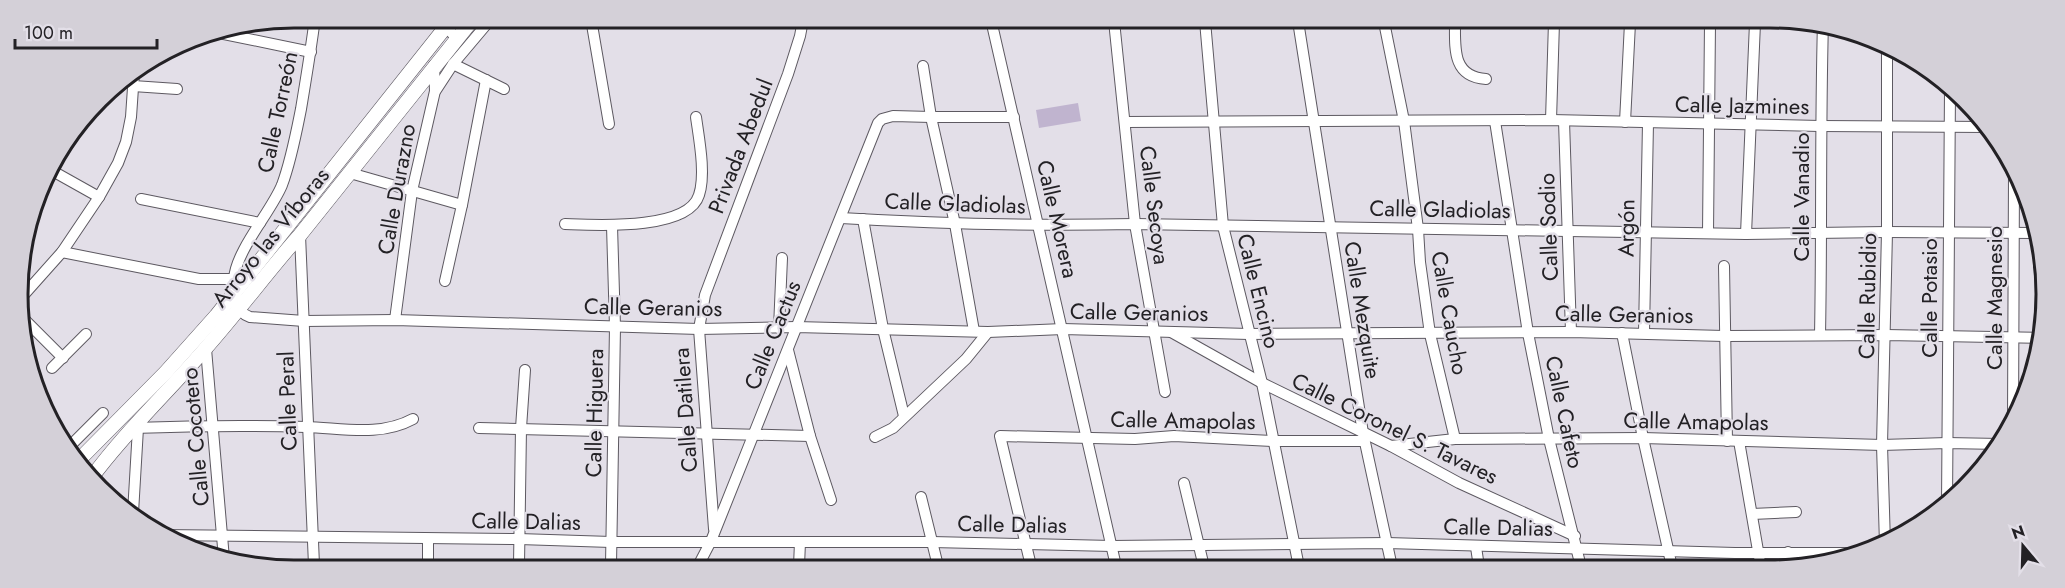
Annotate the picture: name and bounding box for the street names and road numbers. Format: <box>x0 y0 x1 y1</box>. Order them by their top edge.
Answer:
street label: Calle Torreón <box>249 48 305 176</box>
street label: Privada Abedul <box>700 74 780 218</box>
street label: Calle Jazmines <box>1675 88 1810 122</box>
street label: Calle Durazno <box>369 121 423 257</box>
street label: Calle Vanadio <box>1785 132 1817 262</box>
street label: Calle Secoya <box>1132 144 1178 266</box>
street label: Calle Morera <box>1029 157 1087 281</box>
street label: Arroyo las Víboras <box>203 160 337 314</box>
street label: Calle Sodio <box>1530 172 1566 282</box>
street label: Calle Gladiolas <box>884 185 1026 221</box>
street label: Calle Gladiolas <box>1369 192 1511 226</box>
street label: Argón <box>1609 199 1643 257</box>
street label: Calle Magnesio <box>1978 226 2010 370</box>
street label: Calle Encino <box>1229 230 1289 352</box>
street label: Calle Rubidio <box>1850 233 1884 359</box>
street label: Calle Potasio <box>1913 238 1945 358</box>
street label: Calle Mezquite <box>1336 239 1390 381</box>
street label: Calle Caucho <box>1423 249 1477 377</box>
street label: Calle Cactus <box>736 275 809 395</box>
street label: Calle Geranios <box>584 290 723 324</box>
street label: Calle Geranios <box>1070 295 1209 329</box>
street label: Calle Geranios <box>1555 297 1694 331</box>
street label: Calle Datilera <box>665 347 705 473</box>
street label: Calle Higuera <box>577 348 611 478</box>
street label: Calle Peral <box>269 351 305 451</box>
street label: Calle Cafeto <box>1537 353 1593 471</box>
street label: Calle Coronel S. Tavares <box>1286 364 1504 492</box>
street label: Calle Cocotero <box>173 366 217 508</box>
street label: Calle Amapolas <box>1110 403 1256 437</box>
street label: Calle Amapolas <box>1623 404 1769 438</box>
street label: Calle Dalias <box>471 504 581 538</box>
street label: Calle Dalias <box>957 507 1067 541</box>
street label: Calle Dalias <box>1443 510 1553 544</box>

